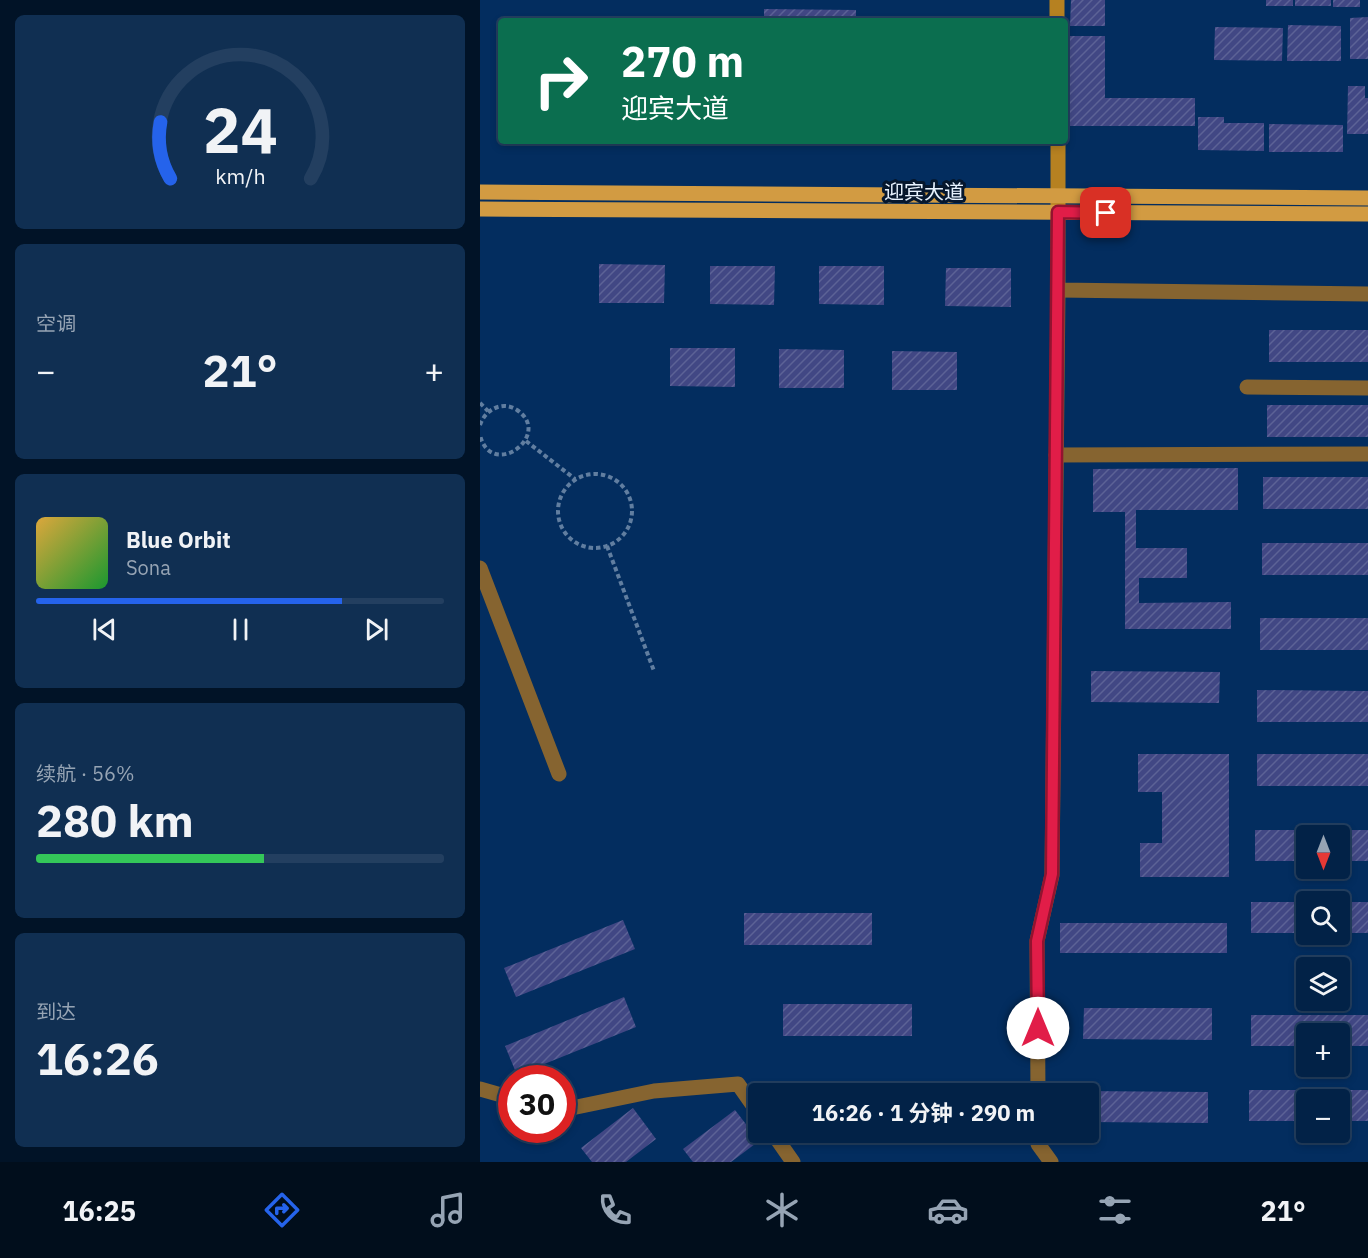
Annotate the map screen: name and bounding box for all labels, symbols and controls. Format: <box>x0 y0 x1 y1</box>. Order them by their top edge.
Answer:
text: 270 m <box>621 34 744 89</box>
icon: right <box>522 42 600 120</box>
text: 24 <box>203 89 277 170</box>
text: 迎宾大道 <box>621 90 729 125</box>
text: km/h <box>215 163 265 191</box>
street label: 迎宾大道 <box>884 178 964 205</box>
pin <box>1080 187 1131 238</box>
icon: arrive <box>1089 196 1122 229</box>
text: 空调 <box>36 310 76 337</box>
text: 21° <box>202 341 278 399</box>
text: − <box>36 349 56 392</box>
text: + <box>424 349 444 392</box>
text: Blue Orbit <box>126 525 231 554</box>
text: Sona <box>126 554 171 581</box>
icon: previous <box>88 613 121 646</box>
icon: pause <box>224 613 257 646</box>
icon: next <box>360 613 393 646</box>
text: 续航 · 56% <box>36 760 135 787</box>
text: 280 km <box>36 791 194 849</box>
north arrow <box>1296 825 1350 879</box>
map controls <box>1296 825 1350 1143</box>
button: search <box>1296 891 1350 945</box>
button: layers <box>1296 957 1350 1011</box>
position arrow <box>1006 996 1070 1060</box>
text: 到达 <box>36 998 76 1025</box>
button: + <box>1296 1023 1350 1077</box>
text: 16:26 <box>36 1029 159 1087</box>
speed limit sign: 30 <box>498 1065 576 1143</box>
button: − <box>1296 1089 1350 1143</box>
text: 16:26 · 1 分钟 · 290 m <box>812 1098 1035 1127</box>
icon: directions <box>261 1189 303 1231</box>
icon: music <box>427 1189 469 1231</box>
icon: phone <box>594 1189 636 1231</box>
icon: climate <box>761 1189 803 1231</box>
icon: car <box>927 1189 969 1231</box>
icon: filters <box>1094 1189 1136 1231</box>
text: 16:25 <box>62 1193 136 1228</box>
text: 21° <box>1261 1193 1306 1228</box>

